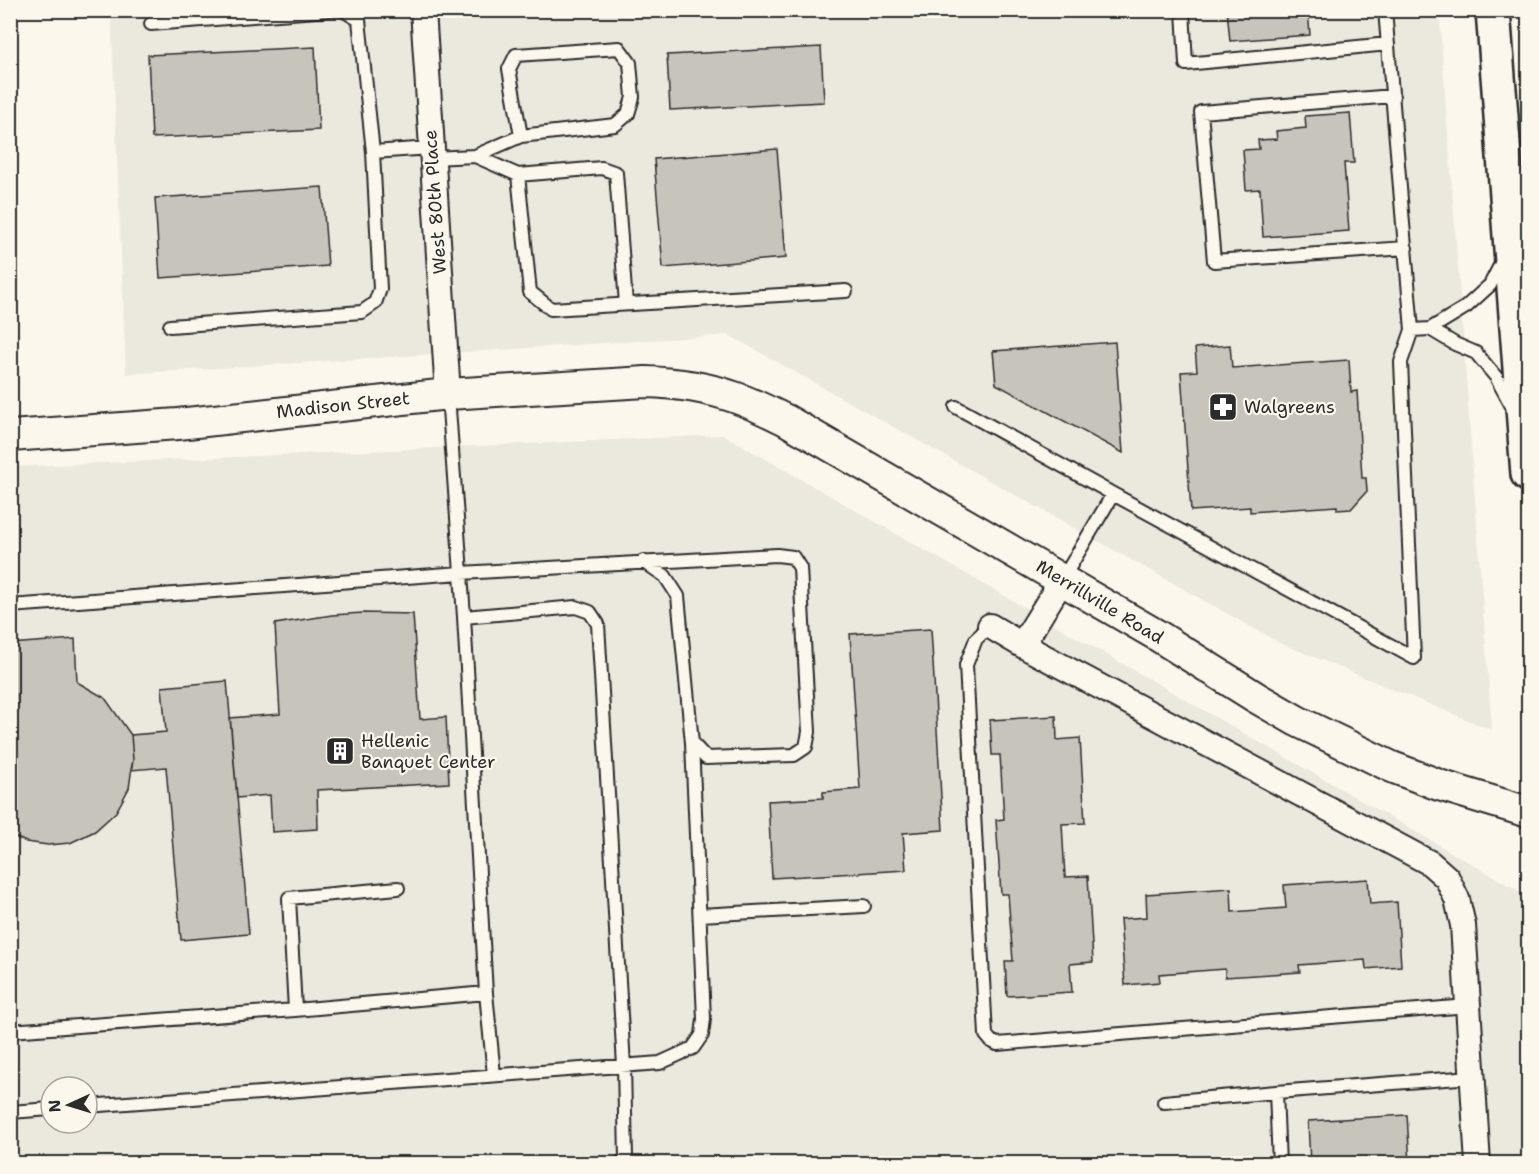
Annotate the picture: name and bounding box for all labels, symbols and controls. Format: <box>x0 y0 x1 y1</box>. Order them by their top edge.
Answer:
street label: West 80th Place <box>418 129 452 275</box>
street label: Madison Street <box>275 386 411 424</box>
pharmacy icon: Walgreens <box>1207 391 1239 423</box>
place label: Walgreens <box>1244 395 1335 419</box>
street label: Merrillville Road <box>1032 554 1168 650</box>
place label: Hellenic Banquet Center <box>361 729 496 774</box>
building icon: Hellenic Banquet Center <box>324 735 356 767</box>
north arrow <box>39 1075 99 1135</box>
text: N <box>44 1099 65 1113</box>

